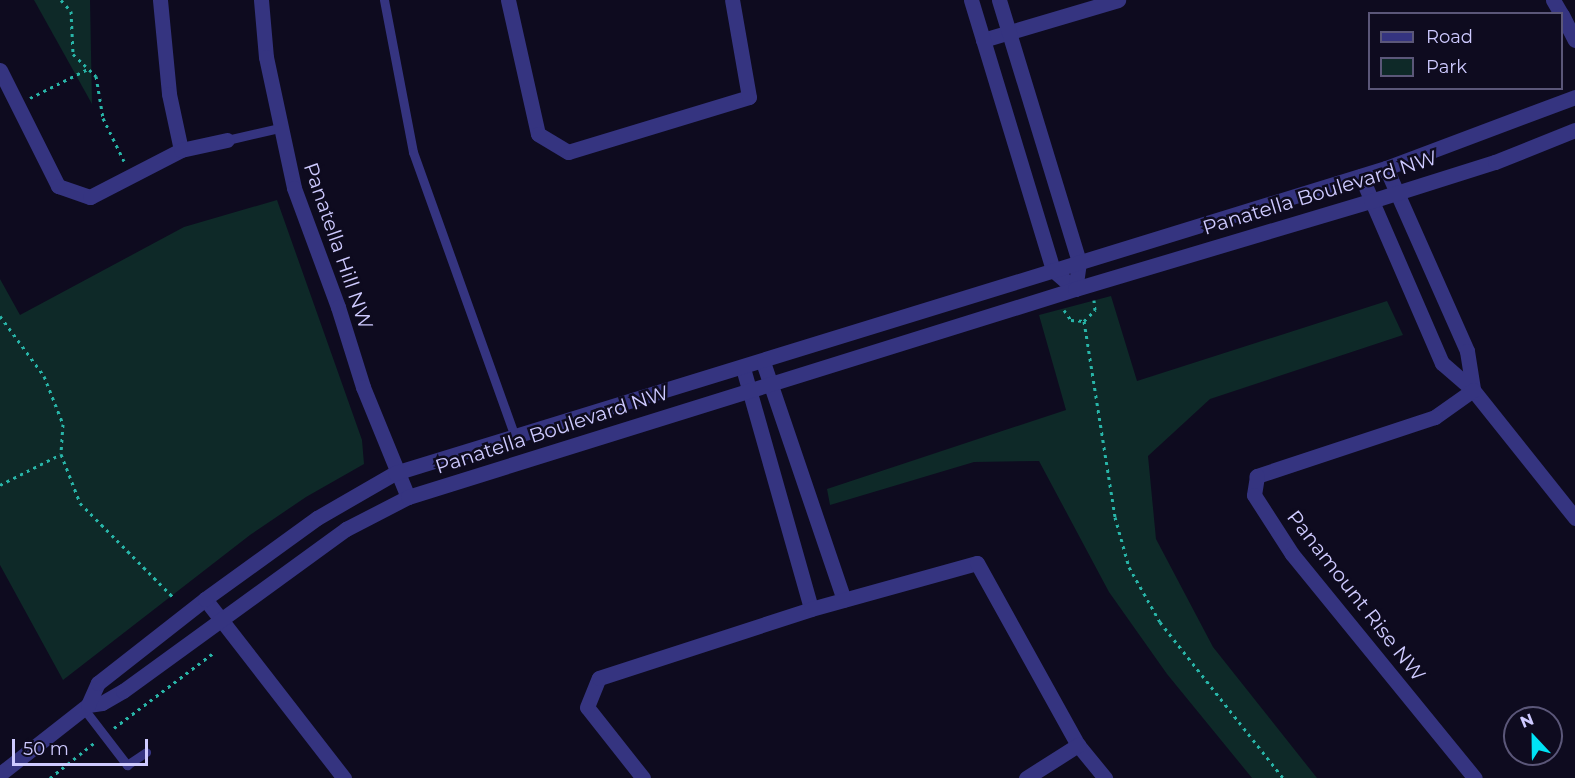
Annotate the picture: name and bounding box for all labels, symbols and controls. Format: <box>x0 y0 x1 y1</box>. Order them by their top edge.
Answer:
legend <box>1368 12 1563 90</box>
text: Road <box>1426 26 1473 48</box>
text: Park <box>1426 56 1467 78</box>
street label: Panatella Boulevard NW <box>1200 146 1440 240</box>
street label: Panatella Hill NW <box>298 160 378 332</box>
street label: Panatella Boulevard NW <box>432 381 672 479</box>
street label: Panamount Rise NW <box>1282 506 1430 686</box>
north arrow <box>1503 706 1563 766</box>
text: N <box>1517 709 1536 732</box>
scale bar <box>15 727 152 765</box>
text: 50 m <box>23 738 69 760</box>

